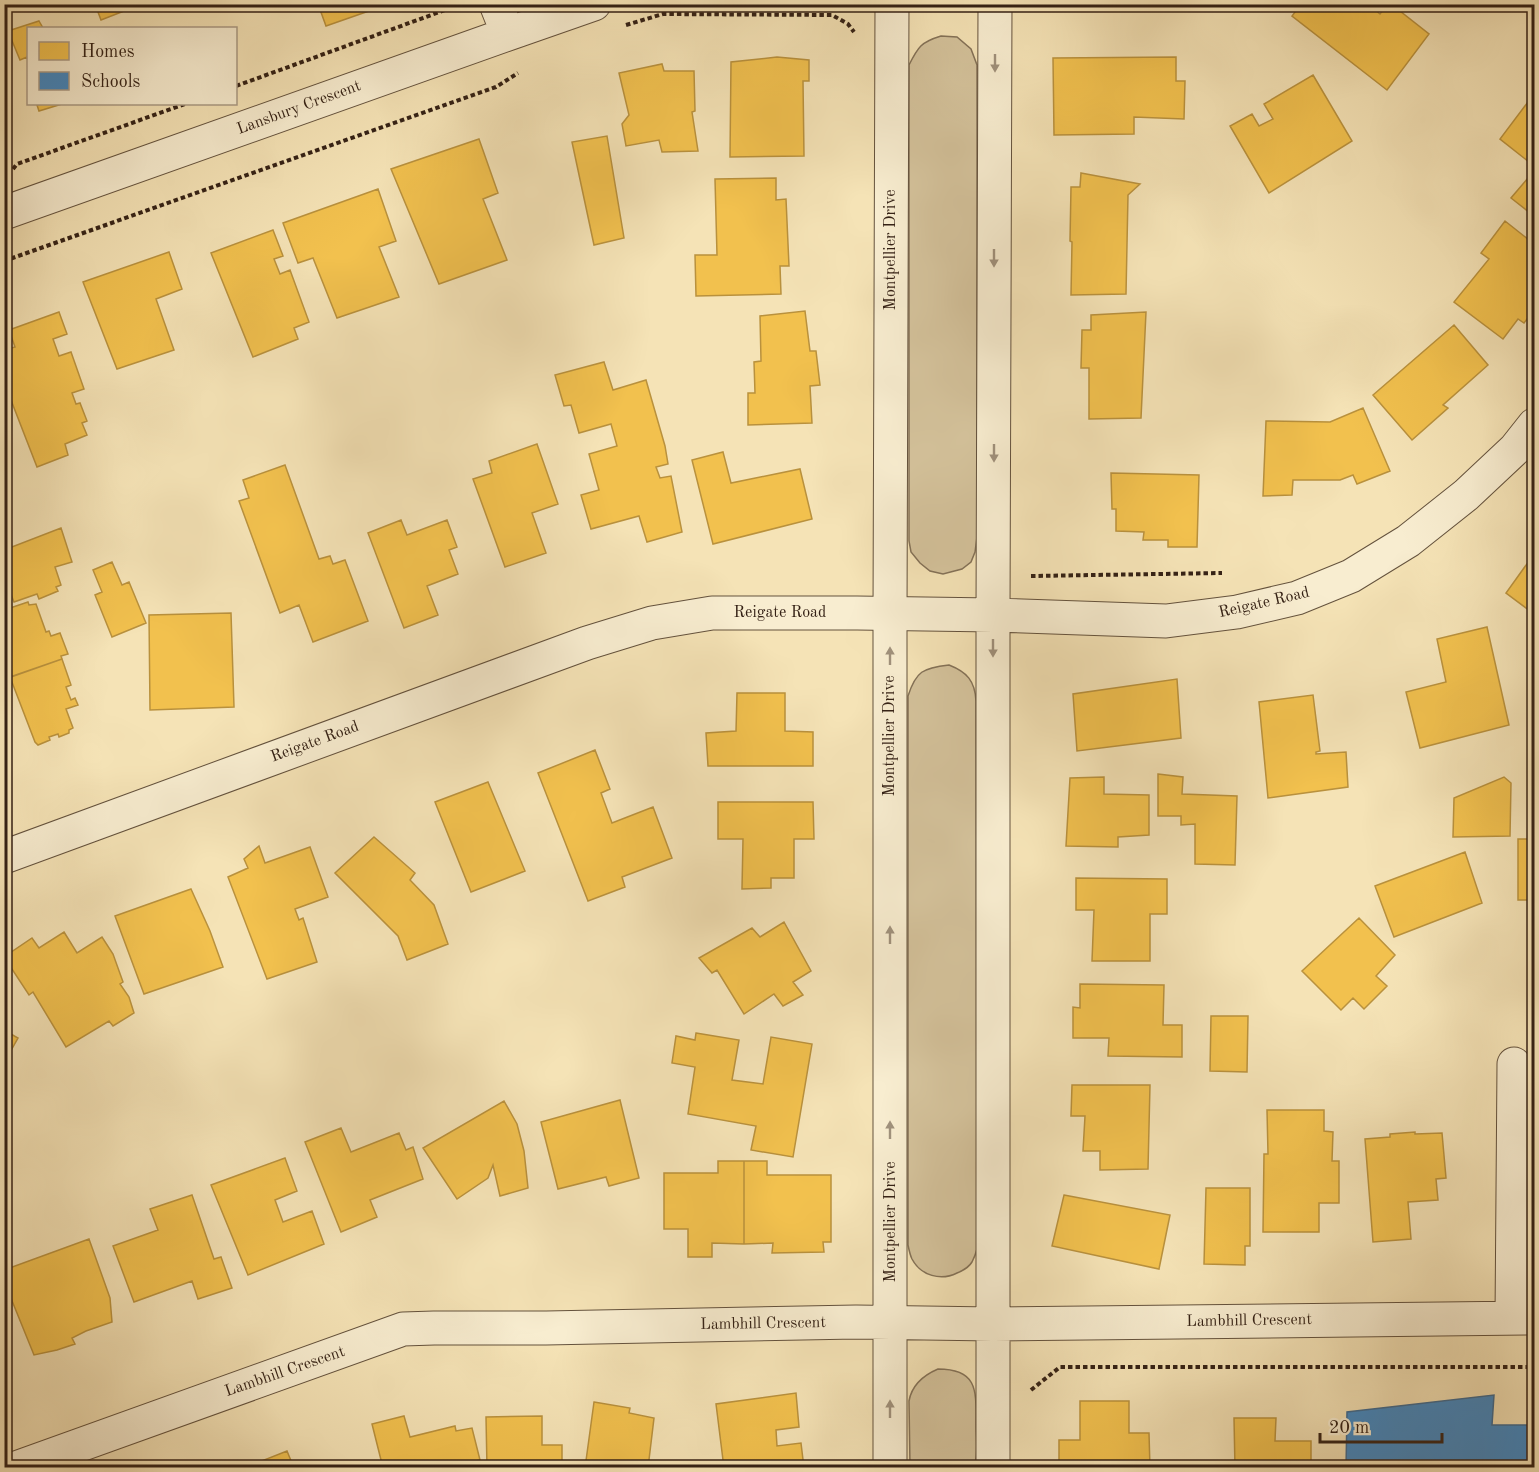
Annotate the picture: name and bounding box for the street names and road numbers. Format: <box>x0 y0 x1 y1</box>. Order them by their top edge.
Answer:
street label: Lansbury Crescent <box>235 78 363 138</box>
street label: Montpellier Drive <box>883 189 899 311</box>
street label: Reigate Road <box>1217 585 1311 621</box>
street label: Reigate Road <box>734 605 826 621</box>
street label: Montpellier Drive <box>882 675 898 797</box>
street label: Reigate Road <box>269 719 361 765</box>
street label: Montpellier Drive <box>883 1161 899 1283</box>
street label: Lambhill Crescent <box>1186 1312 1312 1330</box>
street label: Lambhill Crescent <box>700 1315 826 1333</box>
street label: Lambhill Crescent <box>223 1344 347 1400</box>

